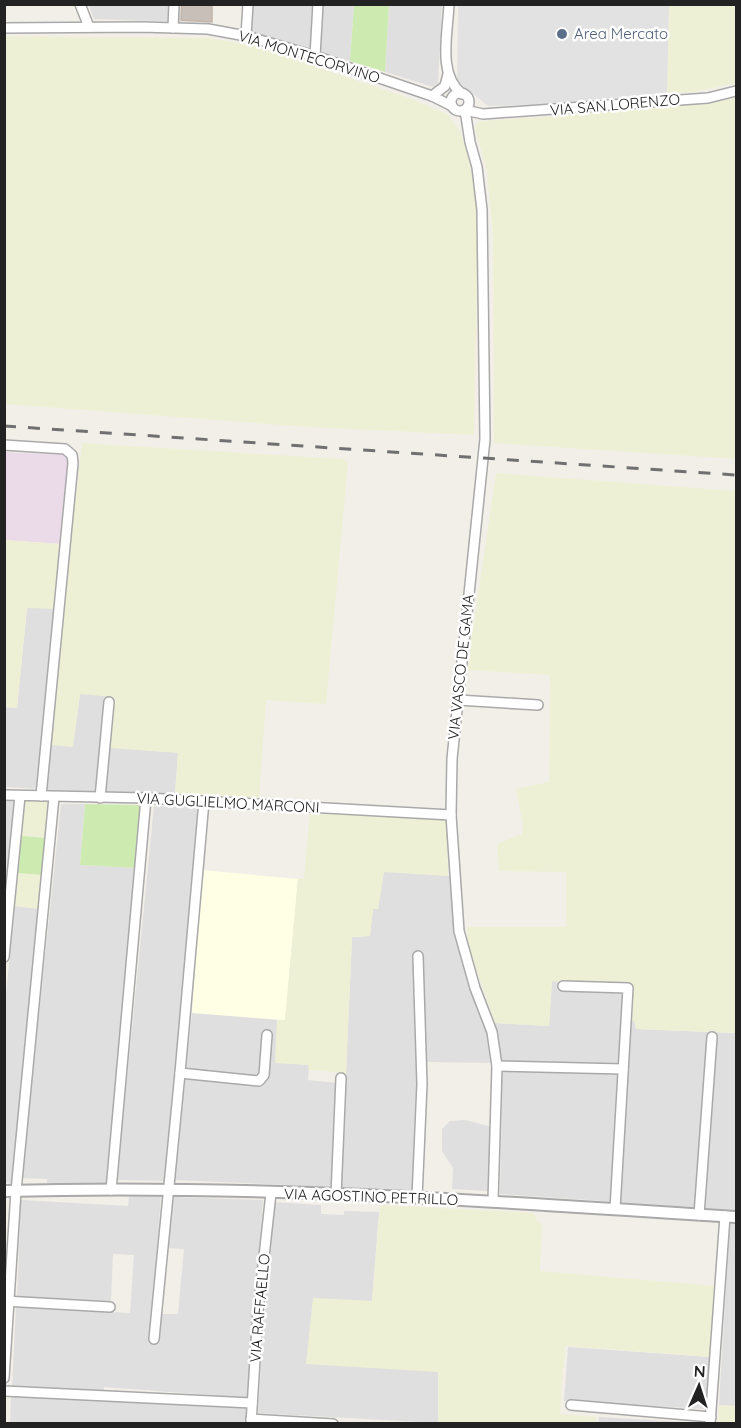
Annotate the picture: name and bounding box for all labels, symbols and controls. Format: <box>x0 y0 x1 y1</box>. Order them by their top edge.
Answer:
place label: Area Mercato <box>574 24 668 43</box>
street label: VIA MONTECORVINO <box>236 26 382 87</box>
marker: Area Mercato <box>555 27 569 41</box>
street label: VIA SAN LORENZO <box>549 89 681 120</box>
street label: VIA VASCO DE GAMA <box>443 593 478 741</box>
street label: VIA GUGLIELMO MARCONI <box>136 788 320 817</box>
street label: VIA AGOSTINO PETRILLO <box>284 1184 459 1209</box>
street label: VIA RAFFAELLO <box>245 1253 274 1363</box>
north arrow <box>669 1356 729 1416</box>
text: N <box>693 1361 706 1381</box>

